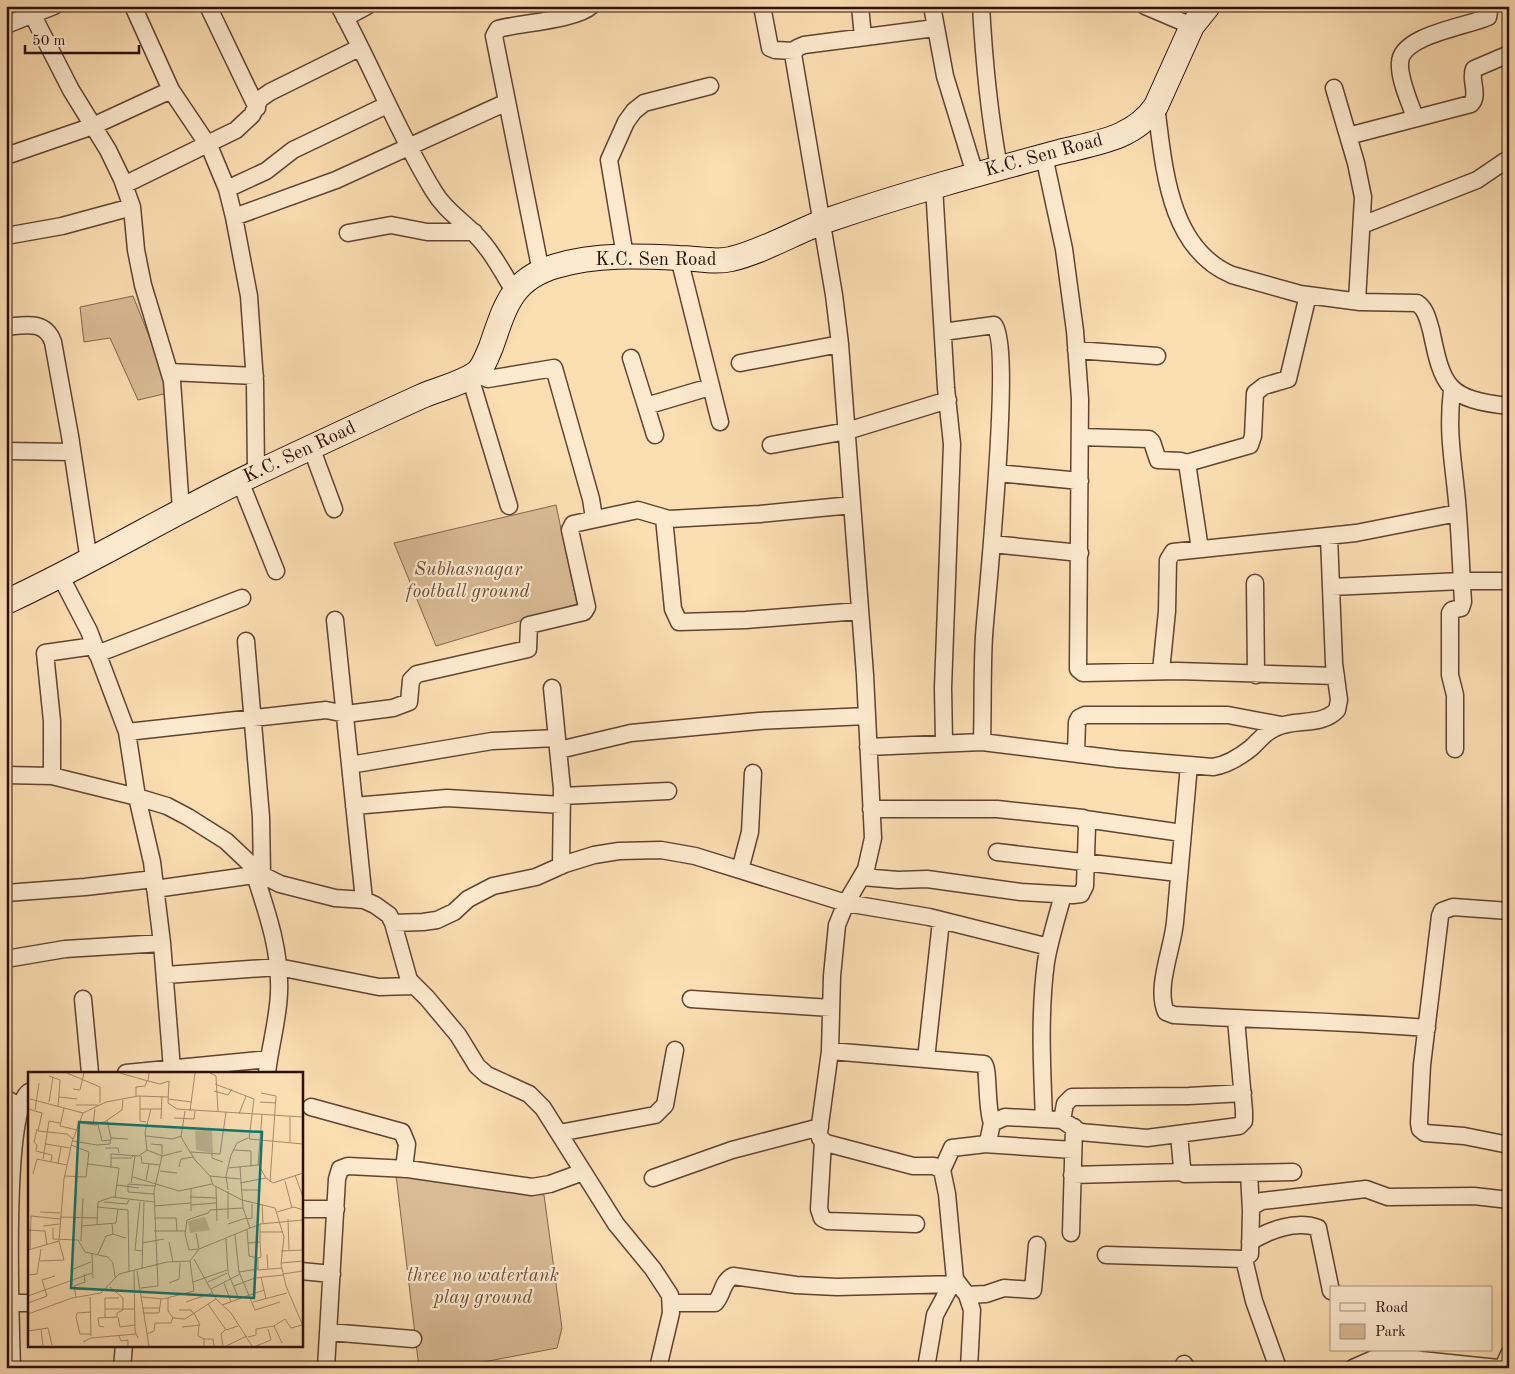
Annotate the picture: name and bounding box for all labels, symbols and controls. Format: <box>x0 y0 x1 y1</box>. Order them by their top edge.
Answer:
scale bar <box>25 22 139 54</box>
text: 50 m <box>32 34 66 49</box>
street label: K.C. Sen Road <box>983 131 1105 181</box>
street label: K.C. Sen Road <box>595 251 717 270</box>
street label: K.C. Sen Road <box>241 419 359 487</box>
park label: Subhasnagar football ground <box>405 561 531 602</box>
inset map <box>28 1072 302 1346</box>
park label: three no watertank play ground <box>407 1267 559 1308</box>
legend <box>1330 1286 1492 1352</box>
text: Road <box>1375 1301 1409 1316</box>
text: Park <box>1375 1325 1406 1340</box>

